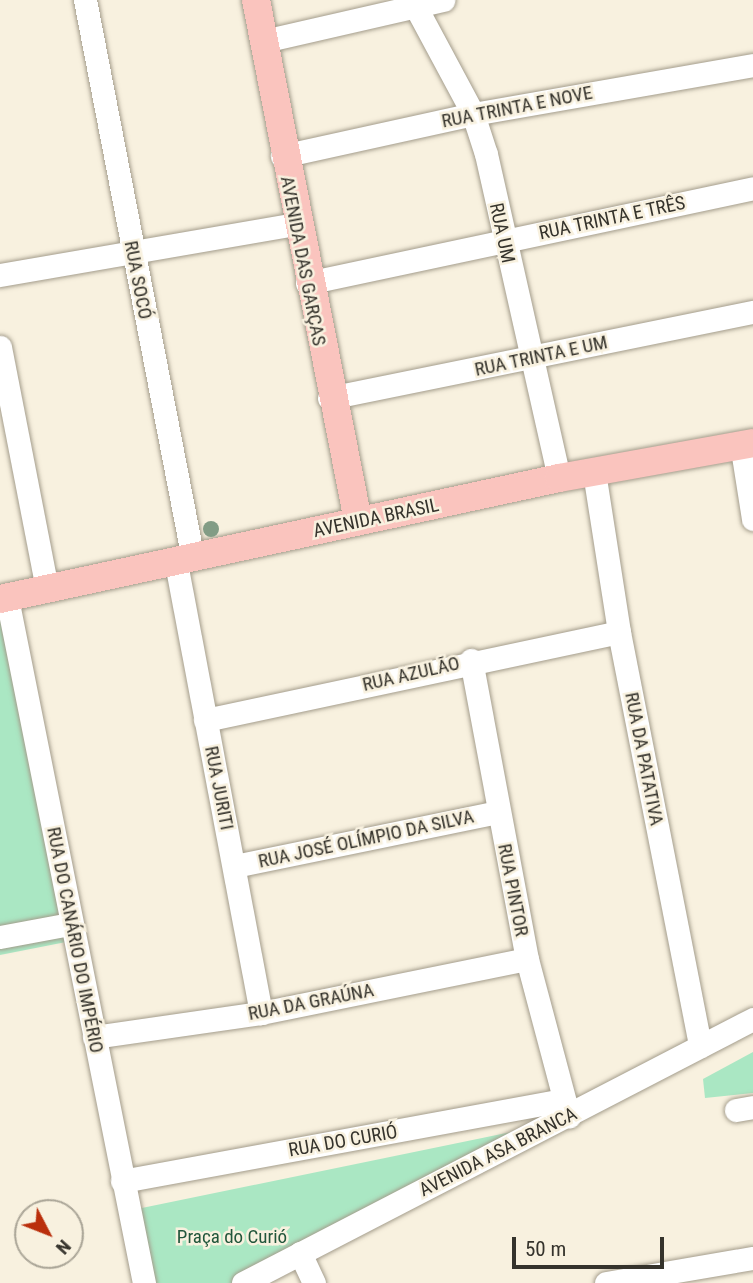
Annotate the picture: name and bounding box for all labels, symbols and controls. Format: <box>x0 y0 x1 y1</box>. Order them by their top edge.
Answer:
street label: RUA TRINTA E NOVE <box>440 81 594 133</box>
street label: AVENIDA DAS GARÇAS <box>275 174 331 348</box>
street label: RUA TRINTA E TRÊS <box>536 191 688 245</box>
street label: RUA UM <box>485 201 519 265</box>
street label: RUA SOCÓ <box>119 239 157 321</box>
street label: RUA TRINTA E UM <box>472 331 610 381</box>
street label: AVENIDA BRASIL <box>311 494 441 542</box>
street label: RUA AZULÃO <box>360 652 462 696</box>
street label: RUA DA PATATIVA <box>620 690 668 828</box>
street label: RUA JURITI <box>200 744 238 832</box>
street label: RUA JOSÉ OLÍMPIO DA SILVA <box>256 805 476 873</box>
street label: RUA DO CANÁRIO DO IMPÉRIO <box>42 825 108 1055</box>
street label: RUA PINTOR <box>493 842 533 938</box>
street label: RUA DA GRAÚNA <box>246 979 376 1025</box>
street label: AVENIDA ASA BRANCA <box>415 1102 581 1202</box>
street label: RUA DO CURIÓ <box>287 1120 399 1162</box>
north arrow <box>14 1199 84 1269</box>
scale bar <box>515 1224 667 1268</box>
park label: Praça do Curió <box>177 1226 287 1248</box>
text: N <box>51 1235 76 1259</box>
text: 50 m <box>525 1237 566 1261</box>

